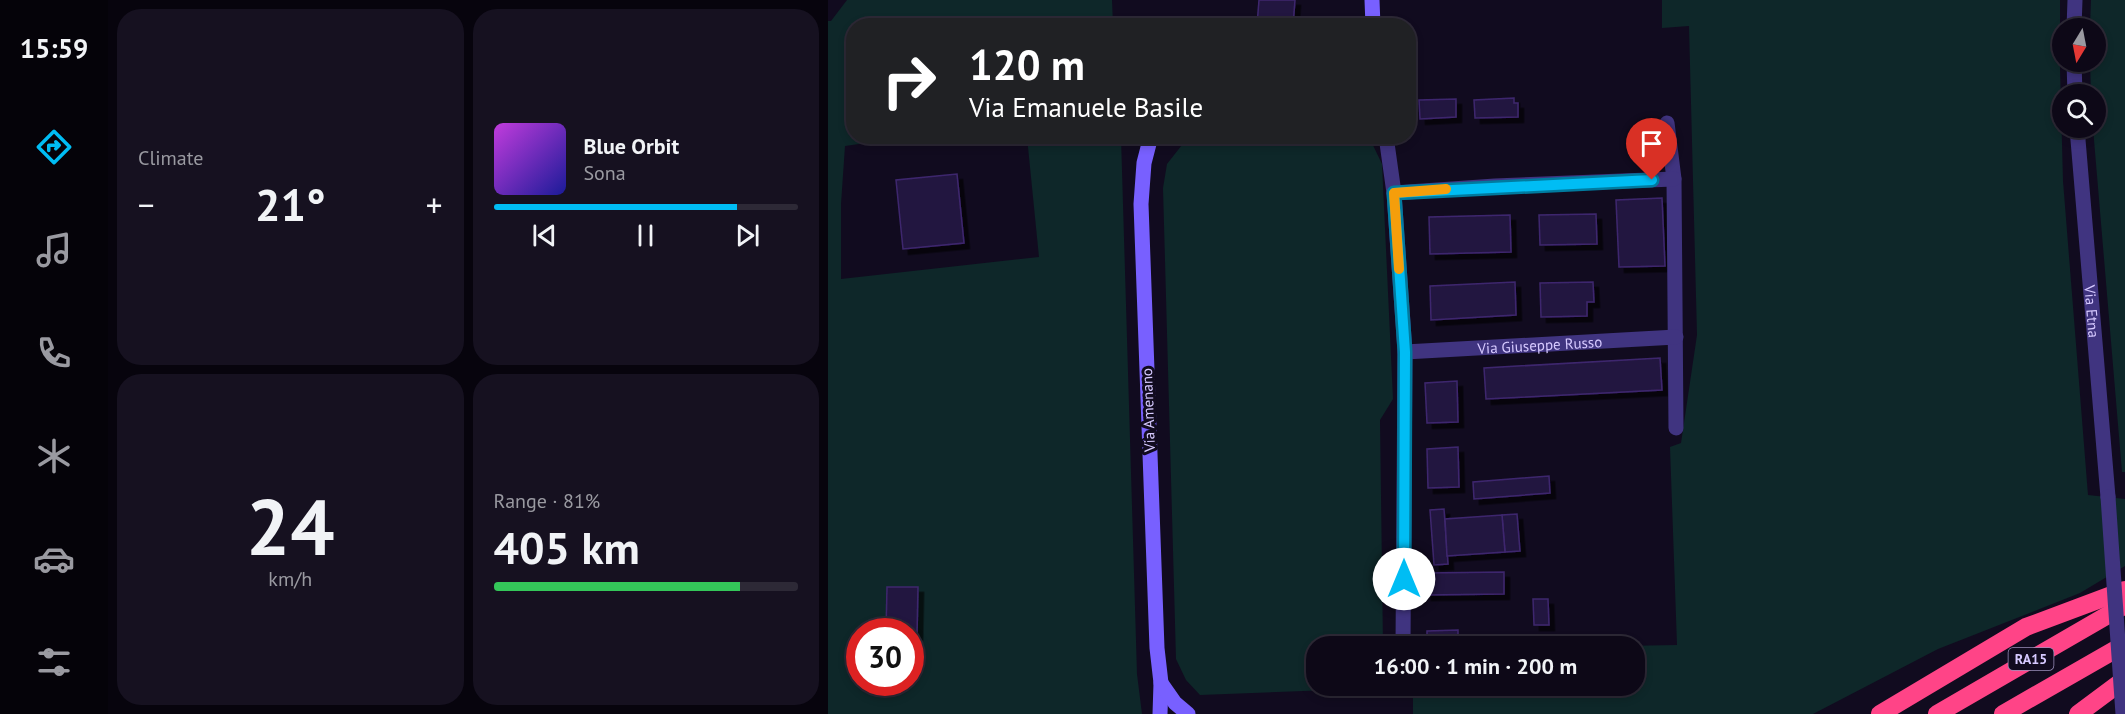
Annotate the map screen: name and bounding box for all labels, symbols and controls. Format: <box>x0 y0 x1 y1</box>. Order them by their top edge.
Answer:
north arrow <box>2052 18 2106 72</box>
map controls <box>2052 18 2106 138</box>
text: 15:59 <box>20 31 88 65</box>
text: 120 m <box>969 37 1085 92</box>
icon: right <box>870 42 948 120</box>
button: search <box>2052 84 2106 138</box>
text: Via Emanuele Basile <box>969 90 1203 124</box>
pin <box>1626 118 1677 180</box>
icon: directions <box>33 126 75 168</box>
icon: arrive <box>1635 127 1668 160</box>
text: Blue Orbit <box>584 132 679 160</box>
text: Climate <box>138 145 204 171</box>
text: Sona <box>584 160 626 186</box>
text: 21° <box>255 175 326 233</box>
text: − <box>138 183 155 226</box>
text: + <box>426 183 442 226</box>
icon: previous <box>528 219 561 252</box>
icon: pause <box>629 219 662 252</box>
icon: next <box>731 219 764 252</box>
icon: music <box>33 229 75 271</box>
street label: Via Etna <box>2081 283 2104 338</box>
icon: phone <box>33 332 75 374</box>
street label: Via Giuseppe Russo <box>1476 332 1603 358</box>
street label: Via Amenano <box>1137 368 1159 453</box>
icon: climate <box>33 435 75 477</box>
text: 24 <box>246 476 334 577</box>
text: Range · 81% <box>494 488 600 514</box>
text: 405 km <box>494 518 640 576</box>
icon: car <box>33 538 75 580</box>
position arrow <box>1372 547 1436 611</box>
text: km/h <box>268 566 312 592</box>
speed limit sign: 30 <box>846 618 924 696</box>
icon: filters <box>33 641 75 683</box>
road number: RA15 <box>2008 648 2054 670</box>
text: 16:00 · 1 min · 200 m <box>1374 652 1577 680</box>

